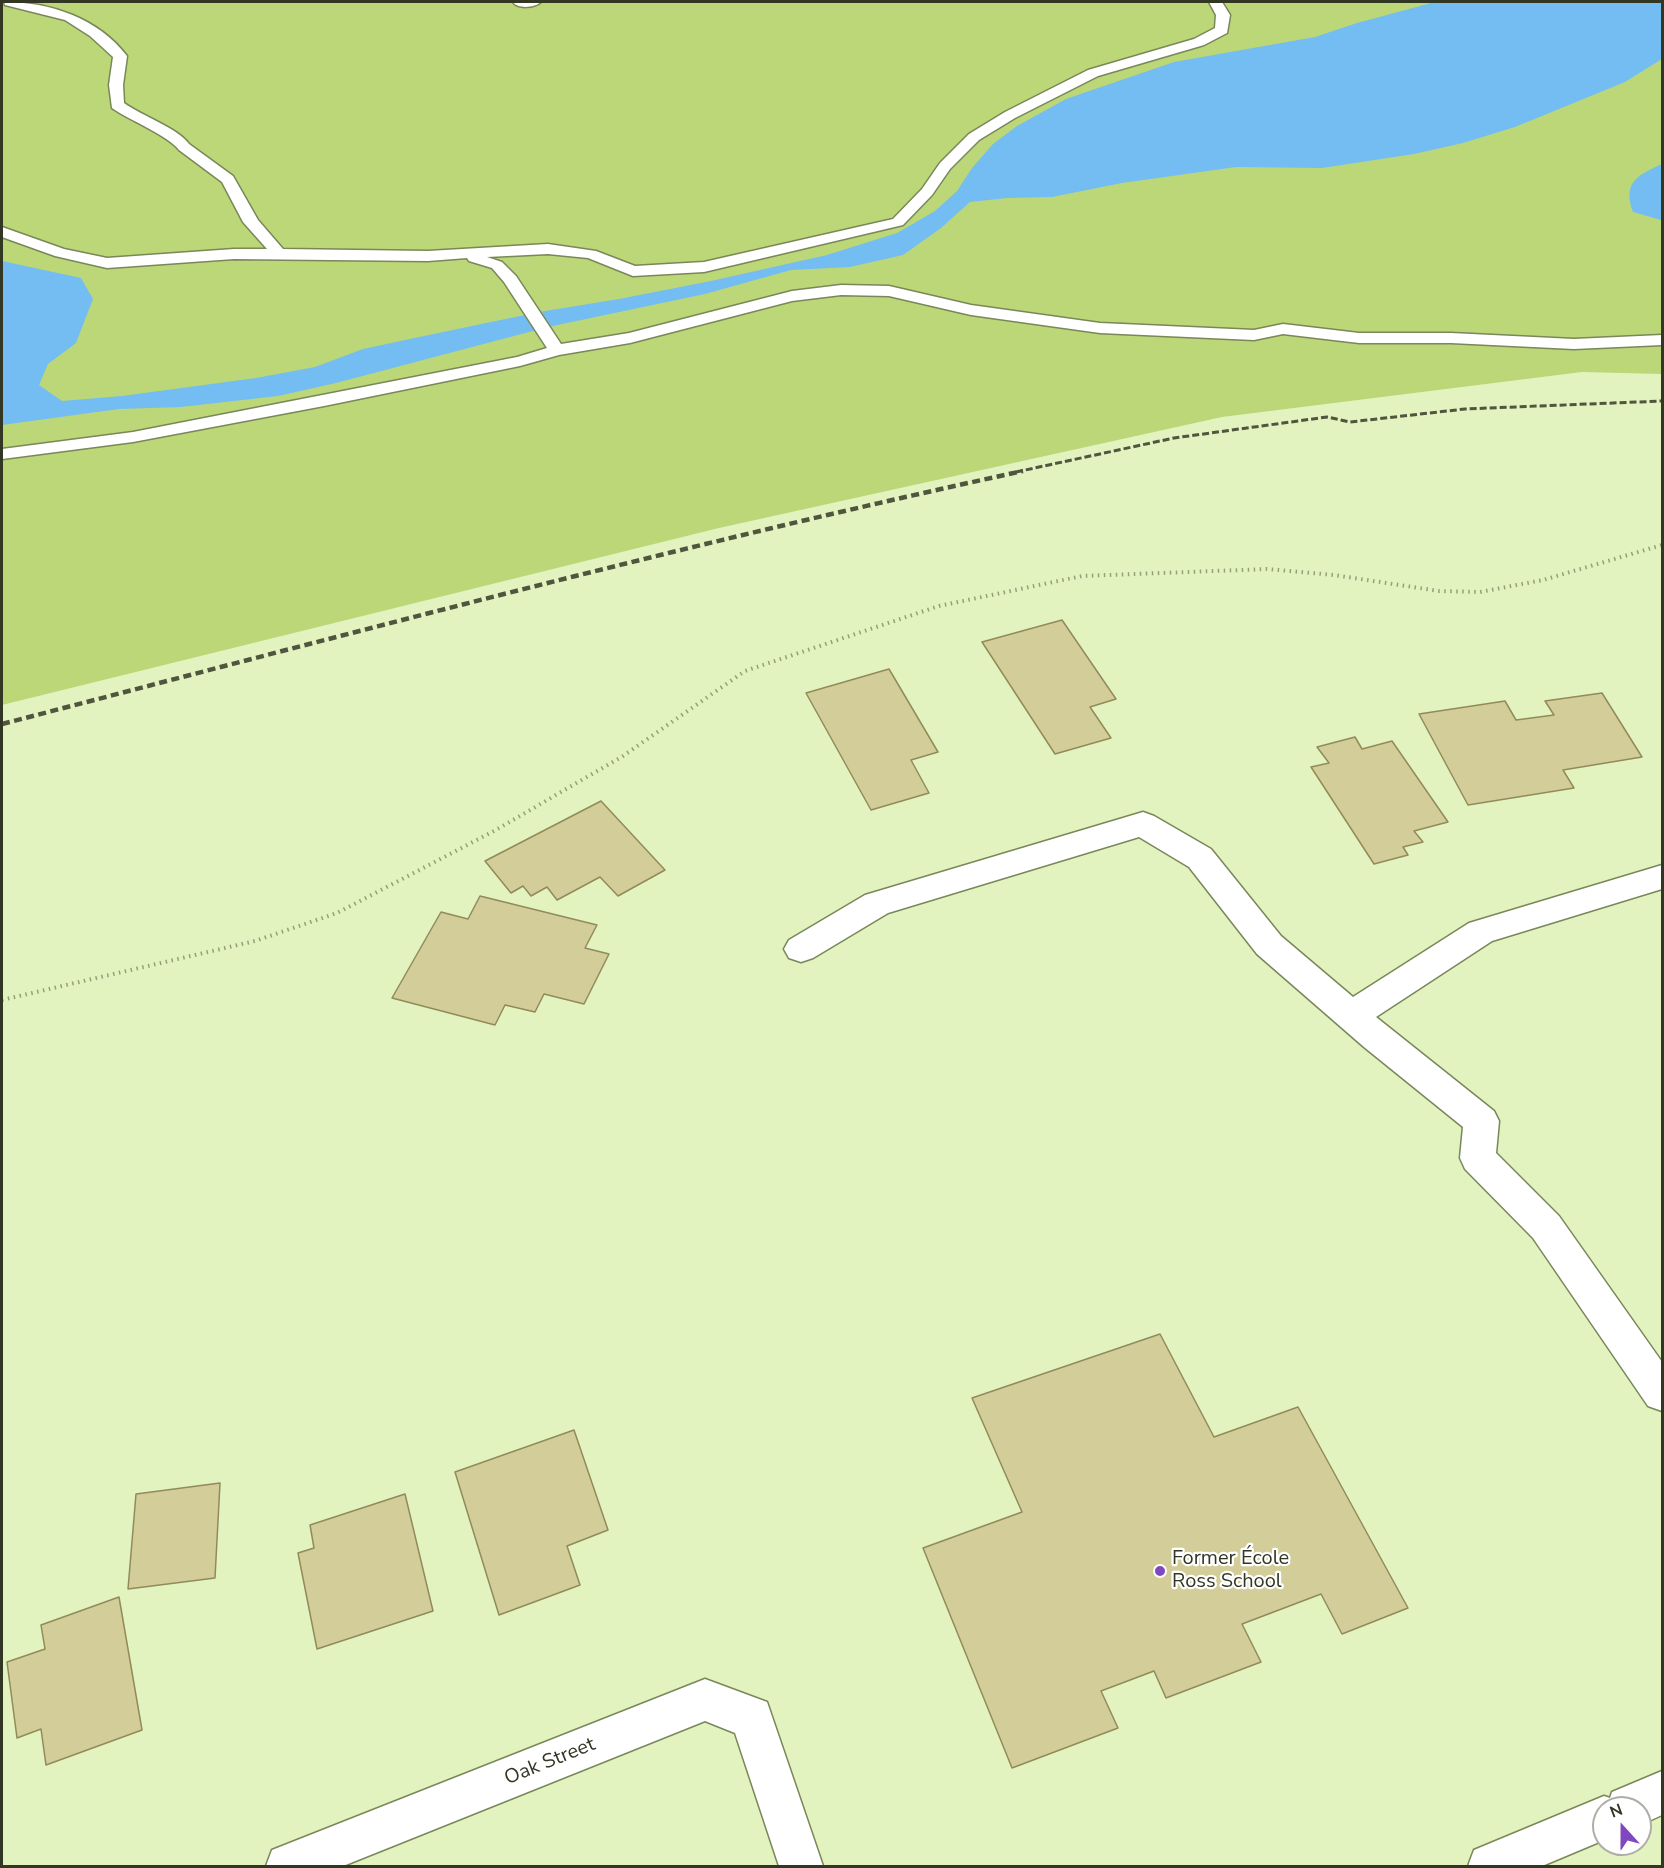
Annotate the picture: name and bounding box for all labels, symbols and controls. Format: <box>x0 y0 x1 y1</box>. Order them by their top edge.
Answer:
place label: Former École Ross School <box>1172 1547 1289 1594</box>
marker: Former École Ross School <box>1153 1564 1167 1578</box>
street label: Oak Street <box>501 1733 599 1791</box>
north arrow <box>1592 1796 1652 1856</box>
text: N <box>1607 1799 1626 1823</box>

